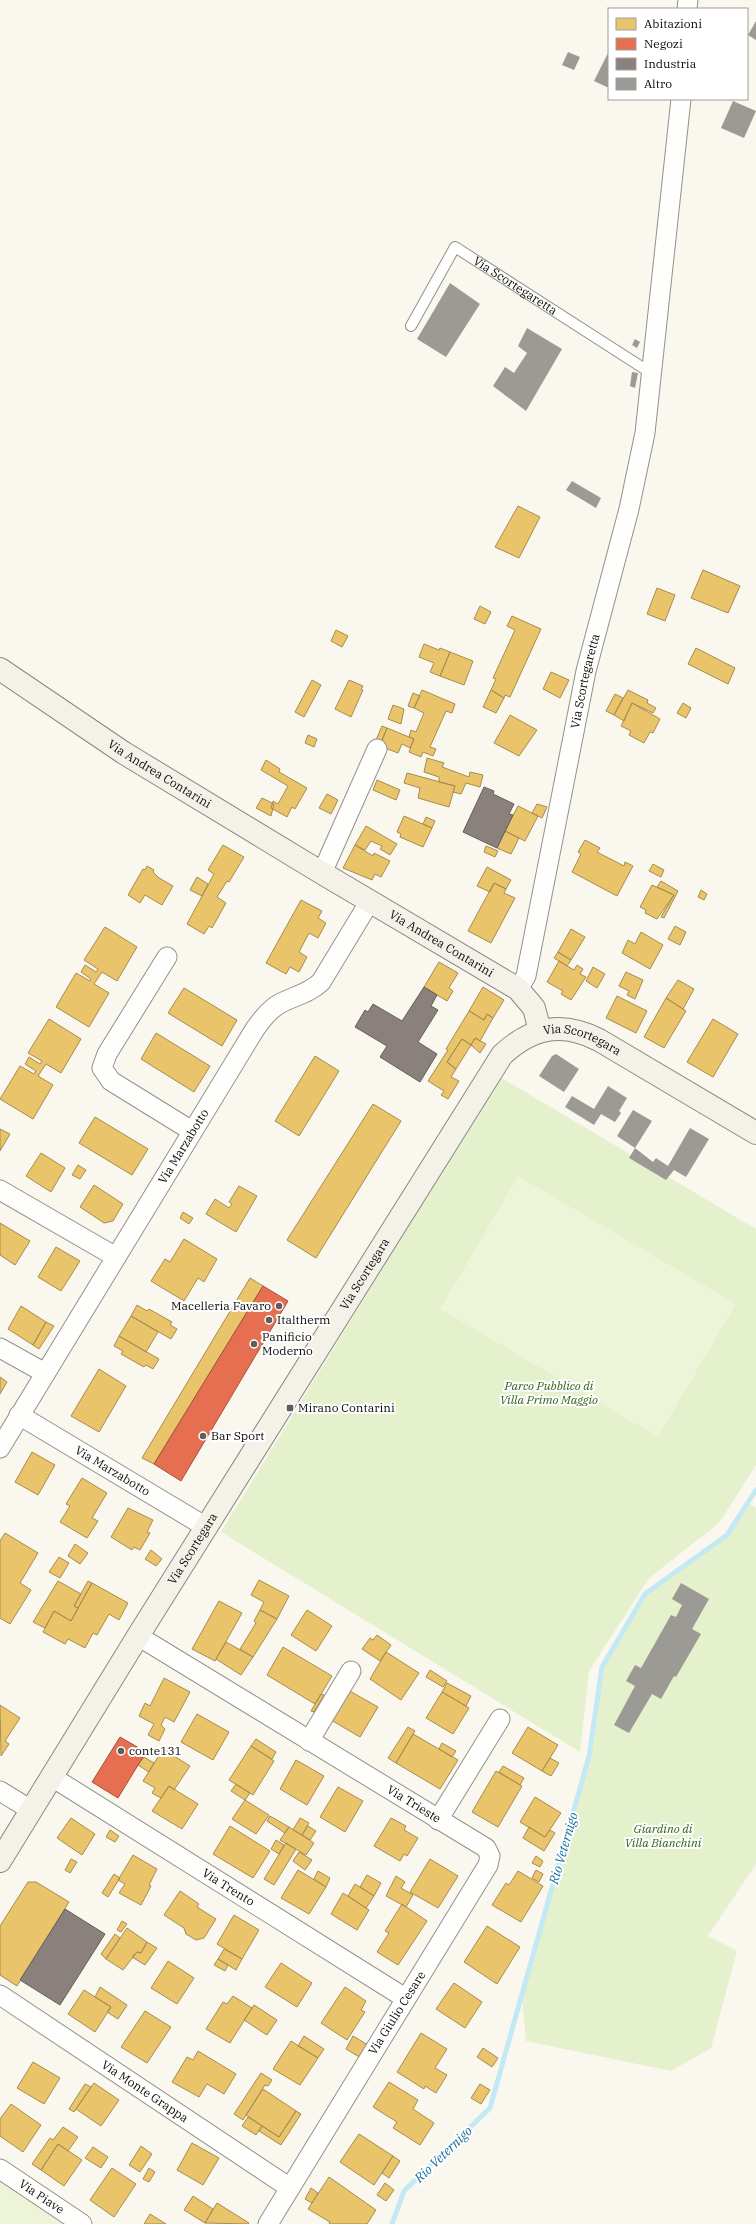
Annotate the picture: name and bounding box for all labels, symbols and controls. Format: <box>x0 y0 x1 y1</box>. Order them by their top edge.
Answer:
legend <box>608 8 748 100</box>
text: Abitazioni <box>644 16 702 31</box>
text: Negozi <box>644 36 683 51</box>
text: Industria <box>644 56 697 71</box>
text: Altro <box>644 76 672 91</box>
street label: Via Scortegaretta <box>471 253 561 318</box>
street label: Via Scortegaretta <box>567 632 603 730</box>
street label: Via Andrea Contarini <box>105 736 214 811</box>
street label: Via Andrea Contarini <box>387 906 497 980</box>
street label: Via Scortegara <box>542 1021 624 1059</box>
street label: Via Marzabotto <box>155 1106 212 1186</box>
street label: Via Scortegara <box>336 1235 393 1313</box>
place label: Macelleria Favaro <box>171 1298 271 1313</box>
marker: Macelleria Favaro <box>274 1301 284 1311</box>
place label: Italtherm <box>277 1312 331 1327</box>
marker: Italtherm <box>264 1315 274 1325</box>
place label: Panificio Moderno <box>262 1329 313 1358</box>
marker: Panificio Moderno <box>249 1339 259 1349</box>
park label: Parco Pubblico di Villa Primo Maggio <box>500 1378 598 1407</box>
place label: Mirano Contarini <box>298 1400 395 1415</box>
marker: Mirano Contarini <box>285 1403 295 1413</box>
place label: Bar Sport <box>211 1428 265 1443</box>
marker: Bar Sport <box>198 1431 208 1441</box>
street label: Via Marzabotto <box>72 1442 153 1499</box>
street label: Via Scortegara <box>164 1509 221 1587</box>
place label: conte131 <box>129 1743 182 1758</box>
marker: conte131 <box>116 1746 126 1756</box>
street label: Via Trieste <box>384 1781 444 1826</box>
water label: Rio Veternigo <box>545 1810 582 1887</box>
park label: Giardino di Villa Bianchini <box>625 1821 702 1850</box>
street label: Via Trento <box>200 1865 258 1909</box>
street label: Via Giulio Cesare <box>365 1968 428 2057</box>
street label: Via Monte Grappa <box>99 2057 192 2126</box>
water label: Rio Veternigo <box>410 2123 476 2187</box>
street label: Via Piave <box>16 2176 67 2217</box>

